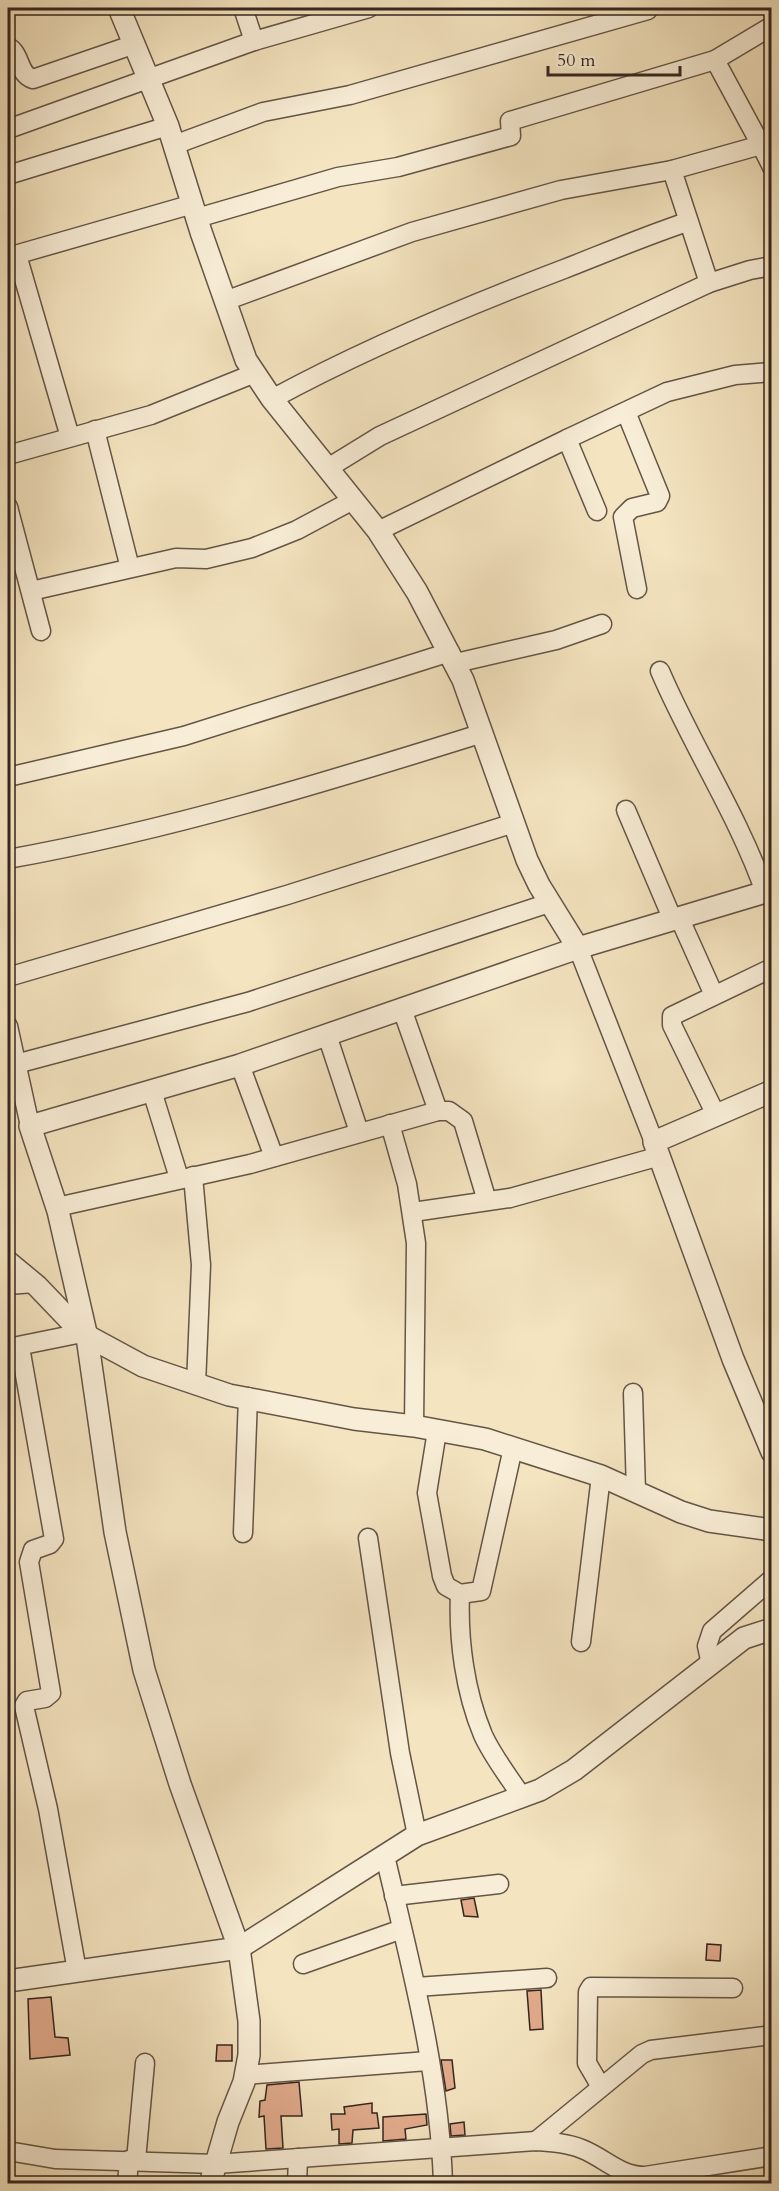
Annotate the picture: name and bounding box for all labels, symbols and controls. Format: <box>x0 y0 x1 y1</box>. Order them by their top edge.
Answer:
scale bar <box>548 39 680 77</box>
text: 50 m <box>557 48 596 73</box>

